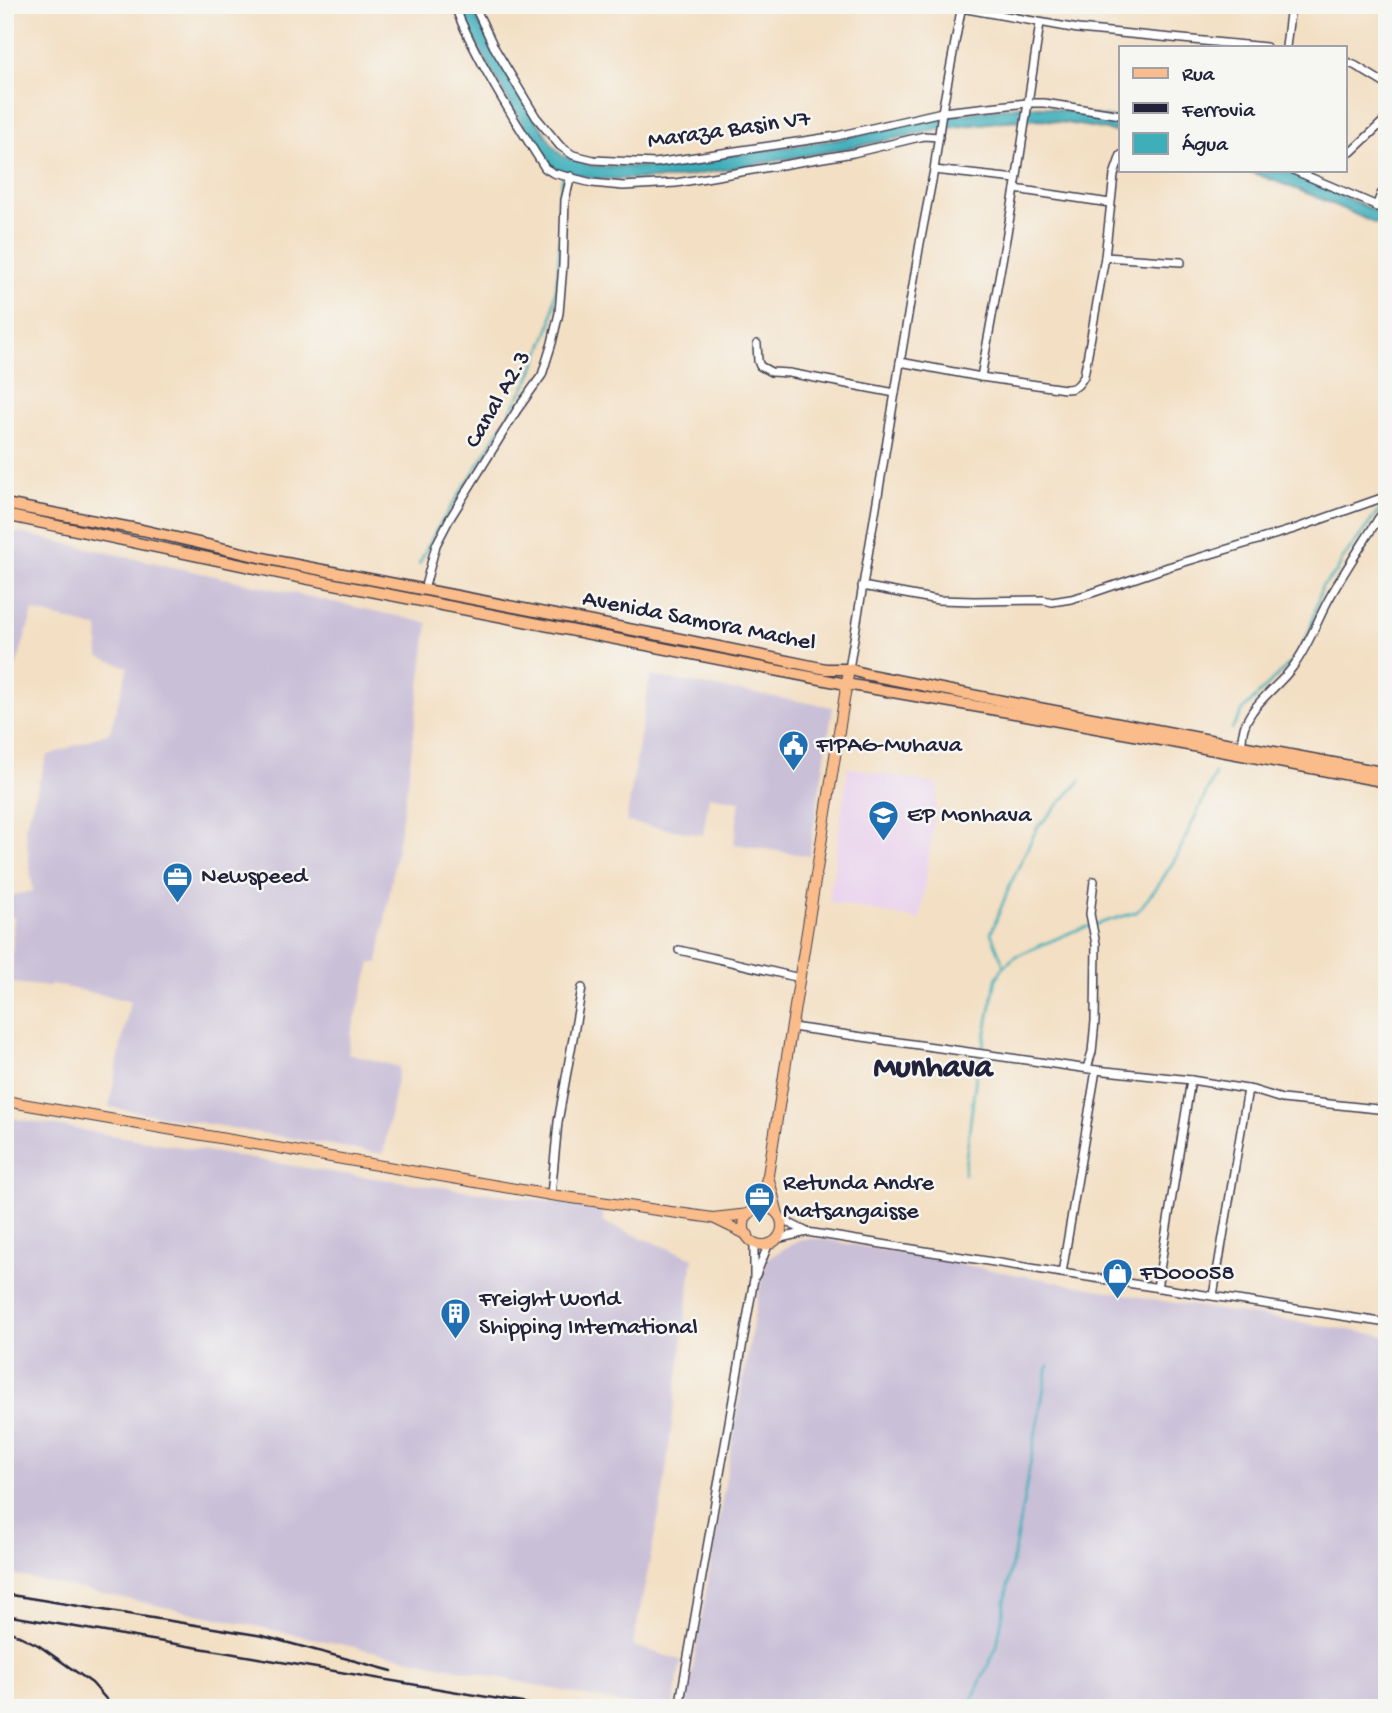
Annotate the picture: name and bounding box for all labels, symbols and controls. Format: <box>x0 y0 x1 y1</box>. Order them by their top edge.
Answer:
legend <box>1119 46 1346 172</box>
text: Rua <box>1182 64 1216 89</box>
text: Ferrovia <box>1181 100 1256 125</box>
street label: Maraza Basin V7 <box>646 105 813 157</box>
text: Água <box>1182 133 1229 159</box>
street label: Canal A2.3 <box>459 346 539 454</box>
street label: Avenida Samora Machel <box>580 585 818 659</box>
public building icon: FIPAG-Muhava <box>776 729 810 773</box>
place label: FIPAG-Muhava <box>815 732 963 761</box>
school or university icon: EP Monhava <box>867 799 901 843</box>
place label: EP Monhava <box>907 802 1032 831</box>
office icon: Newspeed <box>161 860 195 904</box>
place label: Newspeed <box>201 863 309 892</box>
district label: Munhava <box>873 1050 995 1088</box>
place label: Retunda Andre Matsangaisse <box>783 1170 935 1227</box>
office icon: Retunda Andre Matsangaisse <box>743 1181 777 1225</box>
shop icon: FD00058 <box>1100 1257 1134 1301</box>
place label: FD00058 <box>1139 1260 1235 1289</box>
place label: Freight World Shipping International <box>478 1286 698 1343</box>
building icon: Freight World Shipping International <box>439 1297 473 1341</box>

